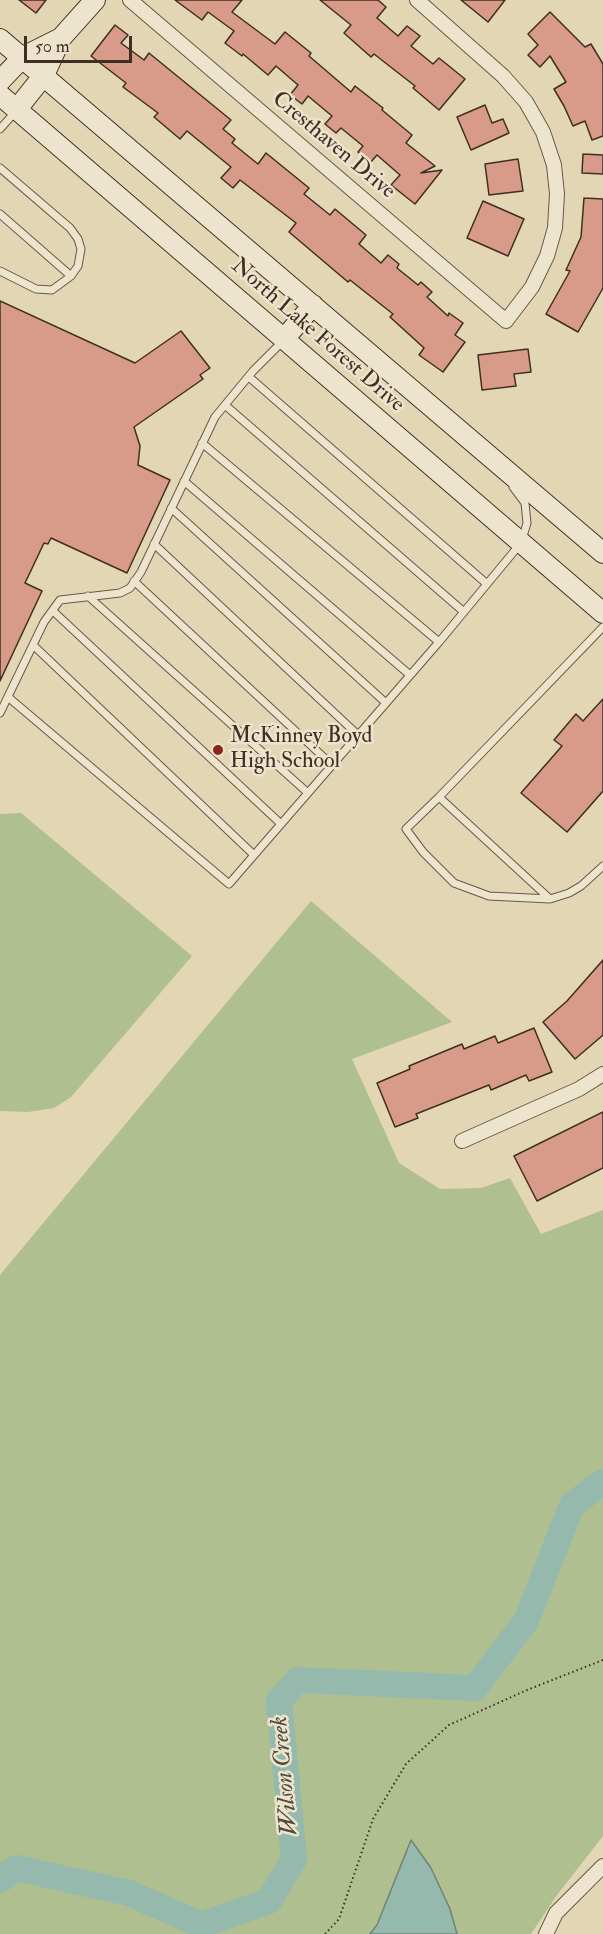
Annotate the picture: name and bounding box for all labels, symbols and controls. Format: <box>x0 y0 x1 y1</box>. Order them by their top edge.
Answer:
scale bar <box>27 24 135 62</box>
text: 50 m <box>35 35 70 58</box>
street label: Cresthaven Drive <box>266 87 400 205</box>
street label: North Lake Forest Drive <box>225 253 409 419</box>
place label: McKinney Boyd High School <box>230 724 372 776</box>
marker: McKinney Boyd High School <box>211 743 225 757</box>
water label: Wilson Creek <box>266 1715 306 1837</box>

